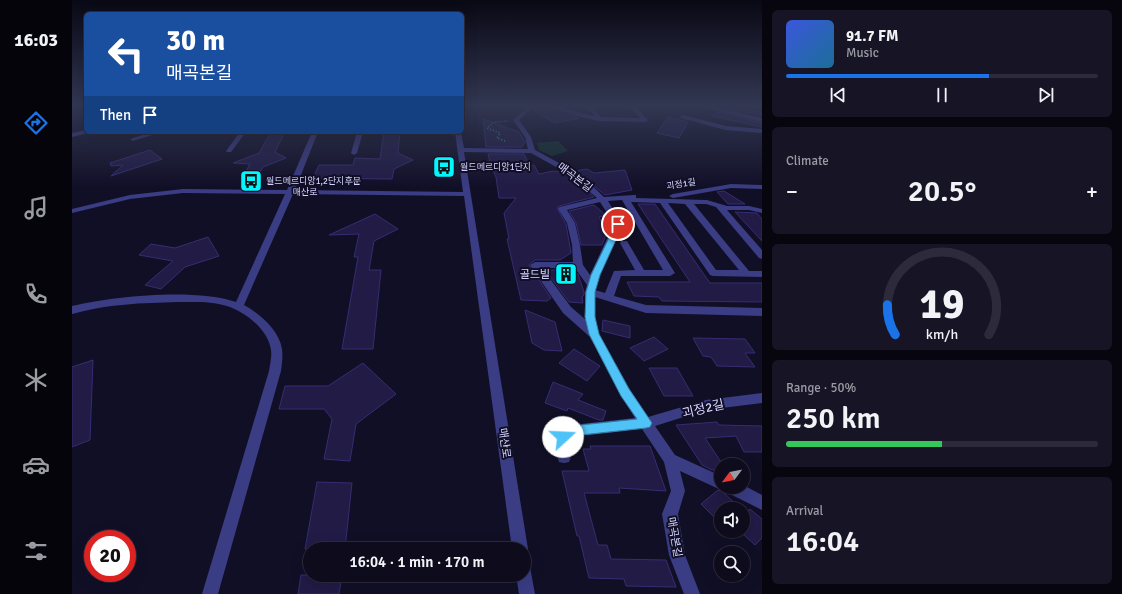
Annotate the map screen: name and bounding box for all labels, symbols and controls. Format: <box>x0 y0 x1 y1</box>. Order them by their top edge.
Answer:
text: 30 m <box>166 24 225 58</box>
text: 91.7 FM <box>846 27 898 45</box>
icon: left <box>100 28 152 80</box>
text: 16:03 <box>14 29 58 51</box>
text: Music <box>846 45 879 61</box>
text: 매곡본길 <box>166 62 232 84</box>
icon: previous <box>827 84 849 106</box>
icon: pause <box>931 84 953 106</box>
icon: next <box>1035 84 1057 106</box>
icon: arrive <box>139 104 161 126</box>
text: Then <box>100 106 131 124</box>
icon: directions <box>22 109 50 137</box>
text: Climate <box>786 153 829 169</box>
bus stop icon: 월드메르디앙1단지 <box>431 154 457 180</box>
street label: 매곡본길 <box>555 160 595 195</box>
place label: 월드메르디앙1단지 <box>460 162 531 173</box>
bus stop icon: 월드메르디앙1,2단지후문 <box>238 168 264 194</box>
text: 20.5° <box>908 173 976 210</box>
place label: 월드메르디앙1,2단지후문 <box>266 176 361 187</box>
street label: 괴정1길 <box>666 177 697 192</box>
text: − <box>786 178 798 205</box>
text: + <box>1086 178 1098 205</box>
street label: 매산로 <box>293 187 317 198</box>
icon: music <box>22 194 50 222</box>
pin <box>601 207 635 241</box>
icon: arrive <box>607 213 629 235</box>
building icon: 골드빌 <box>553 261 579 287</box>
place label: 골드빌 <box>520 268 550 281</box>
text: 19 <box>920 279 964 330</box>
icon: phone <box>22 280 50 308</box>
text: km/h <box>926 326 958 343</box>
icon: climate <box>22 366 50 394</box>
text: Range · 50% <box>786 380 856 396</box>
street label: 괴정2길 <box>681 396 726 422</box>
text: 250 km <box>786 400 881 437</box>
position arrow <box>542 416 584 458</box>
street label: 매산로 <box>496 427 513 459</box>
icon: car <box>22 451 50 479</box>
north arrow <box>714 458 750 494</box>
map controls <box>714 458 750 582</box>
button: sound <box>714 502 750 538</box>
text: Arrival <box>786 503 823 519</box>
street label: 매곡본길 <box>665 516 684 558</box>
text: 16:04 <box>786 523 859 560</box>
speed limit sign: 20 <box>84 530 136 582</box>
icon: filters <box>22 537 50 565</box>
button: search <box>714 546 750 582</box>
text: 16:04 · 1 min · 170 m <box>350 553 484 571</box>

